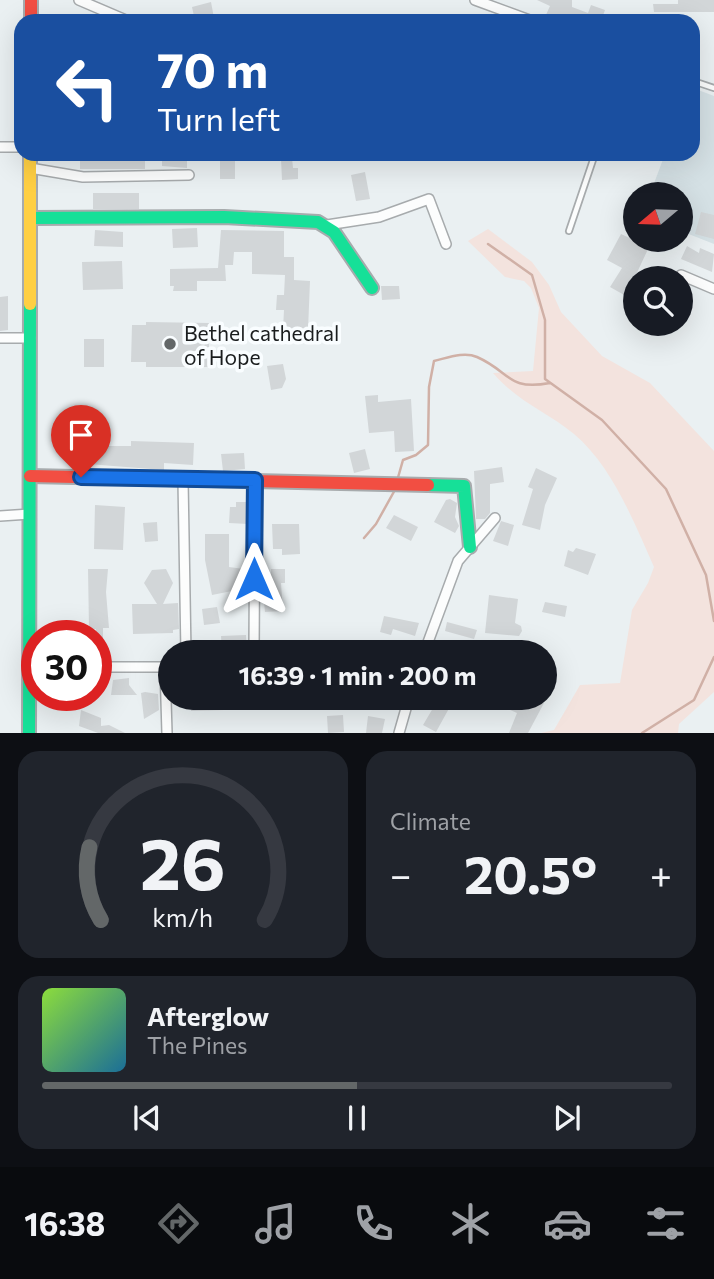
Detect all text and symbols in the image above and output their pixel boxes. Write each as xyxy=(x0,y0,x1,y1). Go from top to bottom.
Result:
text: 70 m xyxy=(157,38,268,98)
icon: left xyxy=(42,42,133,133)
text: Turn left xyxy=(157,98,281,138)
north arrow xyxy=(623,182,693,252)
map controls xyxy=(623,182,693,336)
button: search xyxy=(623,266,693,336)
place label: Bethel cathedral of Hope xyxy=(184,320,339,369)
marker: Bethel cathedral of Hope xyxy=(162,336,178,352)
pin xyxy=(51,405,111,477)
icon: arrive xyxy=(62,416,100,454)
position arrow xyxy=(217,542,291,616)
speed limit sign: 30 xyxy=(21,620,112,711)
text: 16:39 · 1 min · 200 m xyxy=(238,659,477,690)
text: Climate xyxy=(390,807,471,835)
text: 26 xyxy=(140,817,226,906)
text: 20.5° xyxy=(464,841,597,905)
text: − xyxy=(390,850,412,897)
text: + xyxy=(650,850,672,897)
text: km/h xyxy=(153,902,213,932)
text: Afterglow xyxy=(147,1000,269,1031)
text: The Pines xyxy=(147,1031,248,1059)
icon: previous xyxy=(128,1099,166,1137)
icon: pause xyxy=(338,1099,376,1137)
icon: next xyxy=(548,1099,586,1137)
icon: directions xyxy=(154,1199,203,1248)
icon: music xyxy=(251,1199,300,1248)
icon: phone xyxy=(349,1199,398,1248)
icon: climate xyxy=(446,1199,495,1248)
icon: car xyxy=(543,1199,592,1248)
icon: filters xyxy=(641,1199,690,1248)
text: 16:38 xyxy=(24,1203,105,1243)

